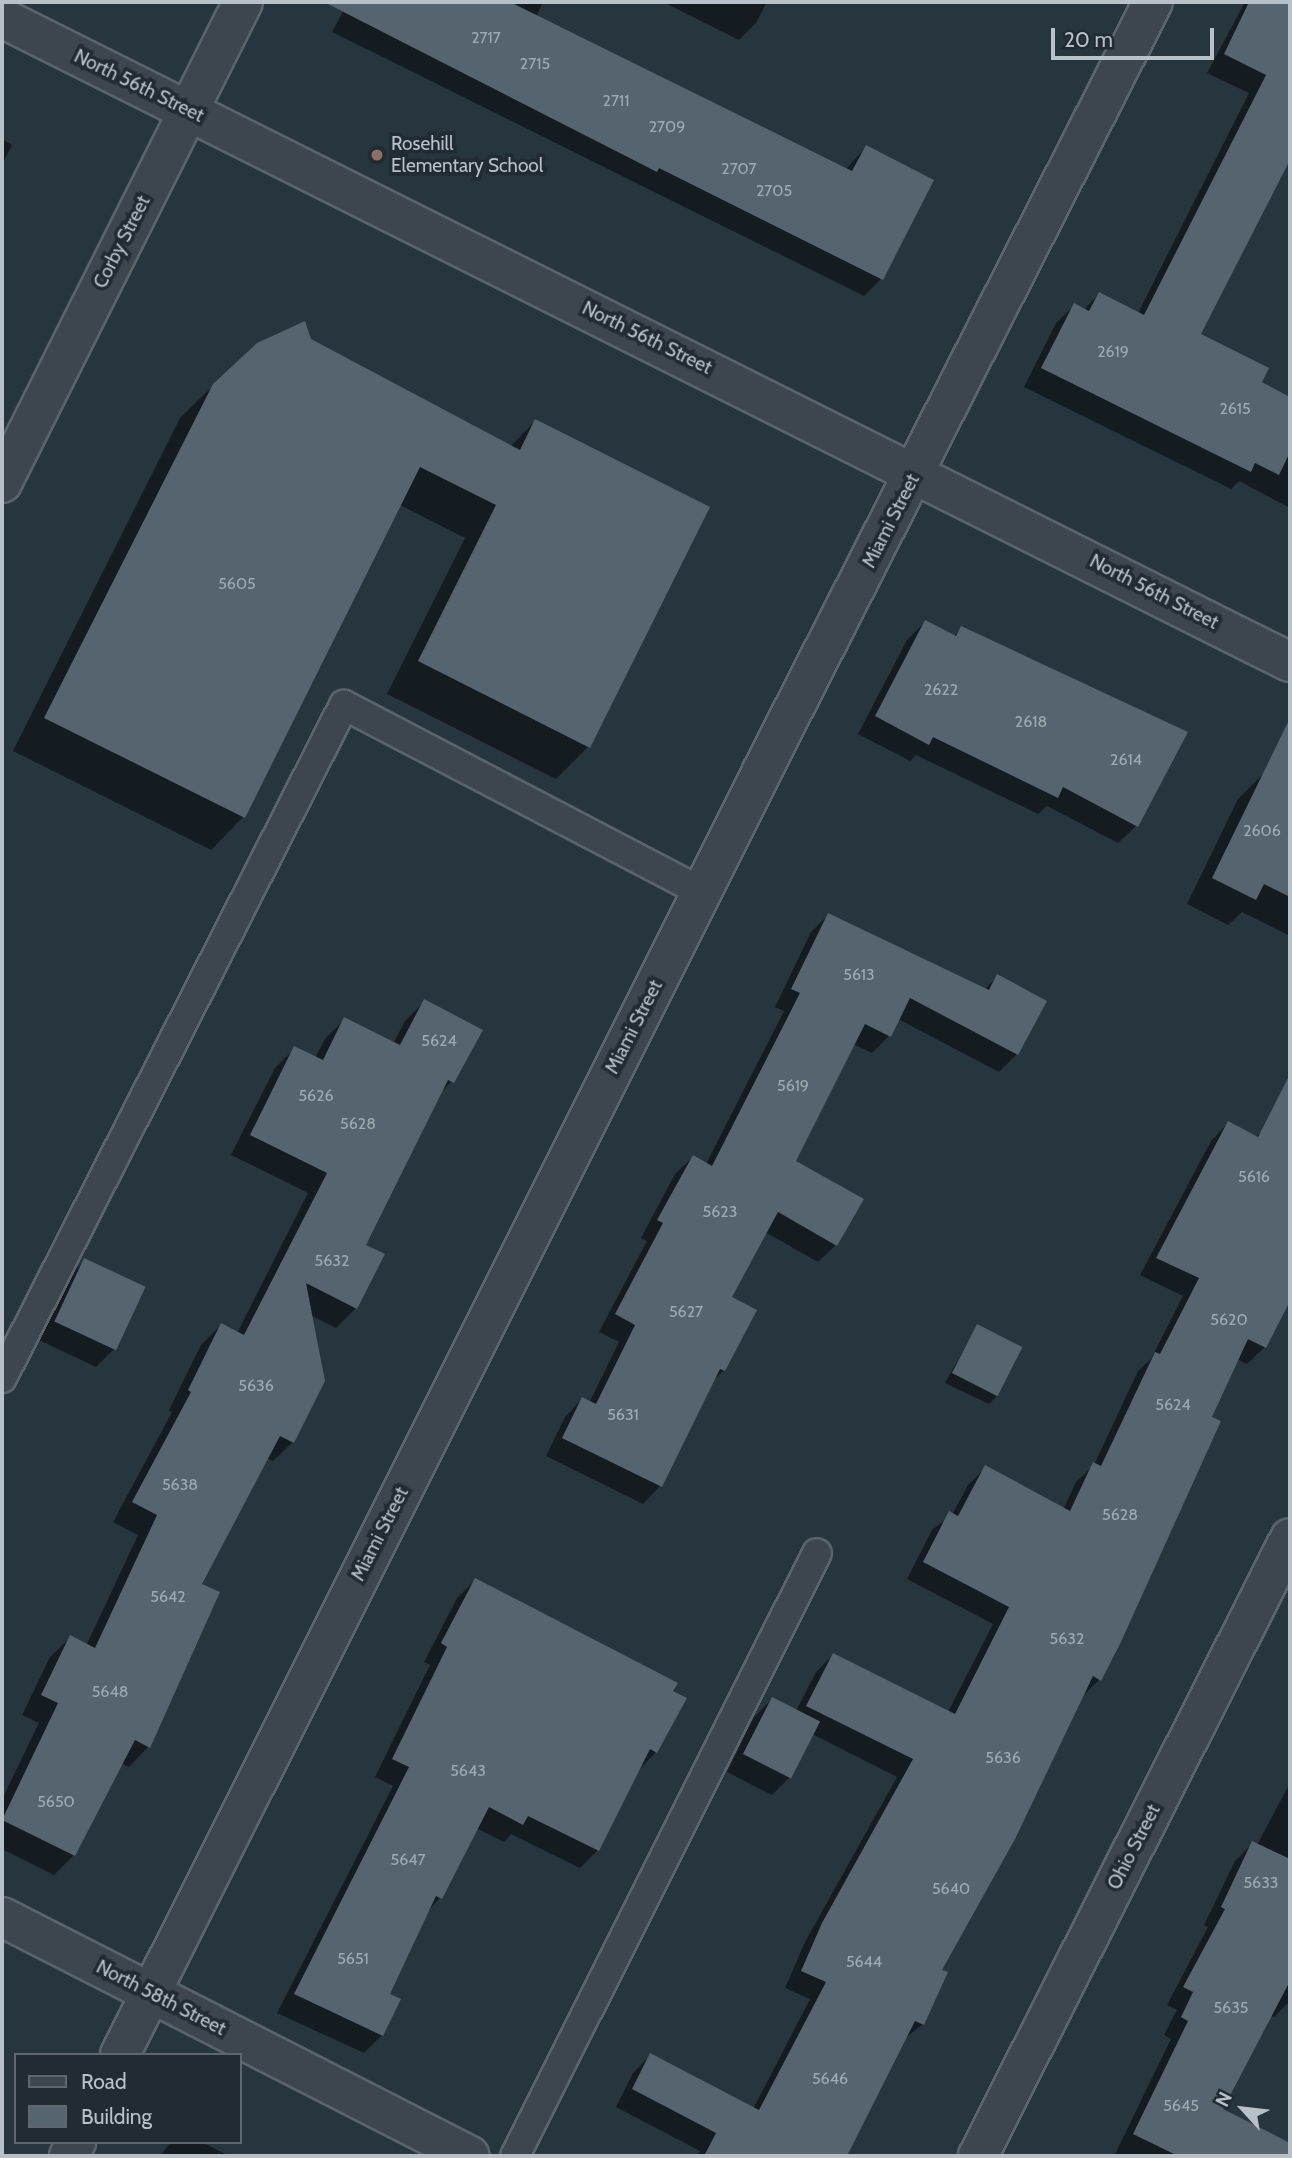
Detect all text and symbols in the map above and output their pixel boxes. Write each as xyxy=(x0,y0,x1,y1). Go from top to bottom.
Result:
scale bar xyxy=(1054,14,1217,58)
text: 20 m xyxy=(1064,27,1113,52)
house number: 2717 xyxy=(471,28,501,48)
street label: North 56th Street xyxy=(70,45,208,127)
house number: 2715 xyxy=(520,54,550,74)
house number: 2711 xyxy=(603,91,629,111)
house number: 2709 xyxy=(649,117,685,137)
place label: Rosehill Elementary School xyxy=(391,133,543,177)
marker: Rosehill Elementary School xyxy=(369,147,385,163)
house number: 2707 xyxy=(721,159,757,179)
house number: 2705 xyxy=(756,181,792,201)
street label: Corby Street xyxy=(89,192,155,292)
street label: North 56th Street xyxy=(578,297,716,379)
house number: 2619 xyxy=(1097,342,1129,362)
house number: 2615 xyxy=(1219,399,1251,419)
street label: Miami Street xyxy=(858,470,924,572)
street label: North 56th Street xyxy=(1086,550,1222,634)
house number: 5605 xyxy=(218,574,256,594)
house number: 2622 xyxy=(924,680,958,700)
house number: 2618 xyxy=(1015,712,1047,732)
house number: 2614 xyxy=(1110,750,1142,770)
house number: 2606 xyxy=(1243,821,1281,841)
house number: 5613 xyxy=(843,965,875,985)
street label: Miami Street xyxy=(601,976,667,1078)
house number: 5624 xyxy=(421,1031,457,1051)
house number: 5619 xyxy=(777,1076,809,1096)
house number: 5626 xyxy=(298,1086,334,1106)
house number: 5628 xyxy=(340,1114,376,1134)
house number: 5616 xyxy=(1238,1167,1270,1187)
house number: 5623 xyxy=(703,1202,737,1222)
house number: 5632 xyxy=(315,1251,349,1271)
house number: 5627 xyxy=(669,1302,703,1322)
house number: 5620 xyxy=(1210,1310,1248,1330)
house number: 5636 xyxy=(238,1376,274,1396)
house number: 5624 xyxy=(1155,1395,1191,1415)
house number: 5631 xyxy=(607,1405,639,1425)
house number: 5638 xyxy=(162,1475,198,1495)
street label: Miami Street xyxy=(347,1483,413,1585)
house number: 5628 xyxy=(1102,1505,1138,1525)
house number: 5642 xyxy=(150,1587,186,1607)
house number: 5632 xyxy=(1050,1629,1084,1649)
house number: 5648 xyxy=(92,1682,128,1702)
house number: 5636 xyxy=(985,1748,1021,1768)
house number: 5643 xyxy=(450,1761,486,1781)
house number: 5650 xyxy=(37,1792,75,1812)
street label: Ohio Street xyxy=(1103,1801,1165,1893)
house number: 5647 xyxy=(390,1850,426,1870)
house number: 5633 xyxy=(1243,1873,1279,1893)
house number: 5640 xyxy=(932,1879,970,1899)
house number: 5651 xyxy=(337,1949,369,1969)
house number: 5644 xyxy=(846,1952,882,1972)
street label: North 58th Street xyxy=(93,1956,229,2040)
house number: 5635 xyxy=(1213,1998,1249,2018)
legend xyxy=(14,2053,242,2144)
text: Road xyxy=(81,2069,127,2094)
house number: 5646 xyxy=(812,2069,848,2089)
north arrow xyxy=(1208,2074,1278,2144)
text: N xyxy=(1211,2088,1237,2110)
house number: 5645 xyxy=(1163,2096,1199,2116)
text: Building xyxy=(81,2104,152,2129)

